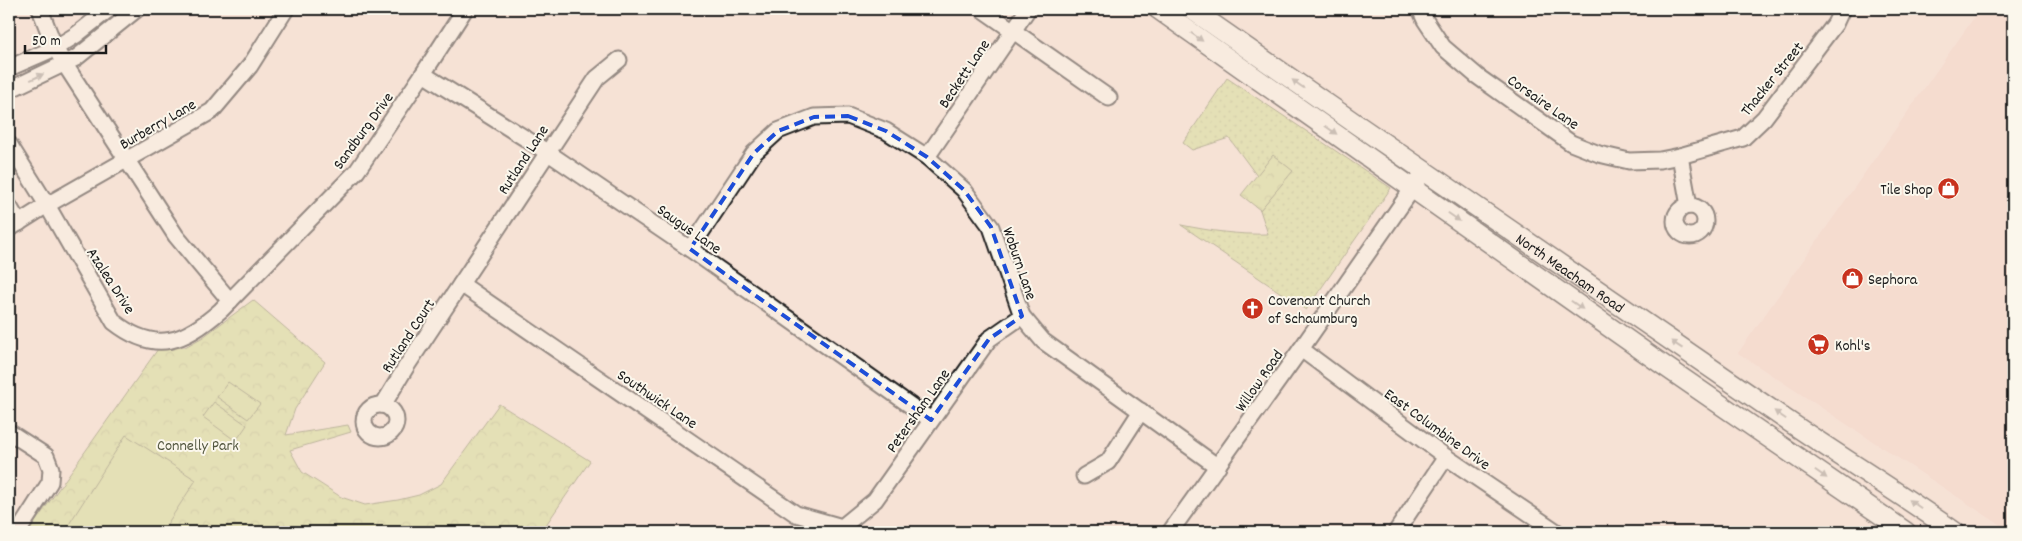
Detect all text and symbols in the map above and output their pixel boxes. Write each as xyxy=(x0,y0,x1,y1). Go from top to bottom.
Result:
scale bar xyxy=(25,22,106,54)
text: 50 m xyxy=(32,31,61,53)
one-way arrow xyxy=(1191,32,1204,42)
street label: Beckett Lane xyxy=(934,35,997,113)
street label: Thacker Street xyxy=(1736,37,1810,122)
street label: Corsaire Lane xyxy=(1502,70,1583,136)
one-way arrow xyxy=(29,72,44,81)
one-way arrow xyxy=(1291,79,1305,89)
street label: Sandburg Drive xyxy=(328,88,400,175)
street label: Burberry Lane xyxy=(116,94,201,156)
street label: Rutland Lane xyxy=(493,121,555,200)
one-way arrow xyxy=(1324,125,1337,135)
shop icon: Tile Shop xyxy=(1937,176,1961,200)
place label: Tile Shop xyxy=(1880,179,1933,202)
street label: Saugus Lane xyxy=(652,199,726,261)
one-way arrow xyxy=(1447,212,1461,222)
street label: Woburn Lane xyxy=(995,224,1042,303)
street label: North Meacham Road xyxy=(1510,229,1628,320)
street label: Azalea Drive xyxy=(80,244,140,319)
shop icon: Sephora xyxy=(1840,266,1864,290)
place label: Sephora xyxy=(1868,269,1918,292)
place label: Covenant Church of Schaumburg xyxy=(1268,290,1370,331)
street label: Rutland Court xyxy=(377,295,442,378)
church icon: Covenant Church of Schaumburg xyxy=(1240,296,1264,320)
one-way arrow xyxy=(1570,300,1584,310)
supermarket icon: Kohl's xyxy=(1807,332,1831,356)
place label: Kohl's xyxy=(1835,335,1871,358)
one-way arrow xyxy=(1671,340,1684,350)
street label: Willow Road xyxy=(1230,346,1290,417)
street label: Southwick Lane xyxy=(612,365,701,436)
street label: Petersham Lane xyxy=(882,365,957,458)
street label: East Columbine Drive xyxy=(1379,384,1494,477)
one-way arrow xyxy=(1773,410,1786,420)
park label: Connelly Park xyxy=(157,435,239,458)
one-way arrow xyxy=(1815,469,1828,479)
one-way arrow xyxy=(1909,499,1922,509)

